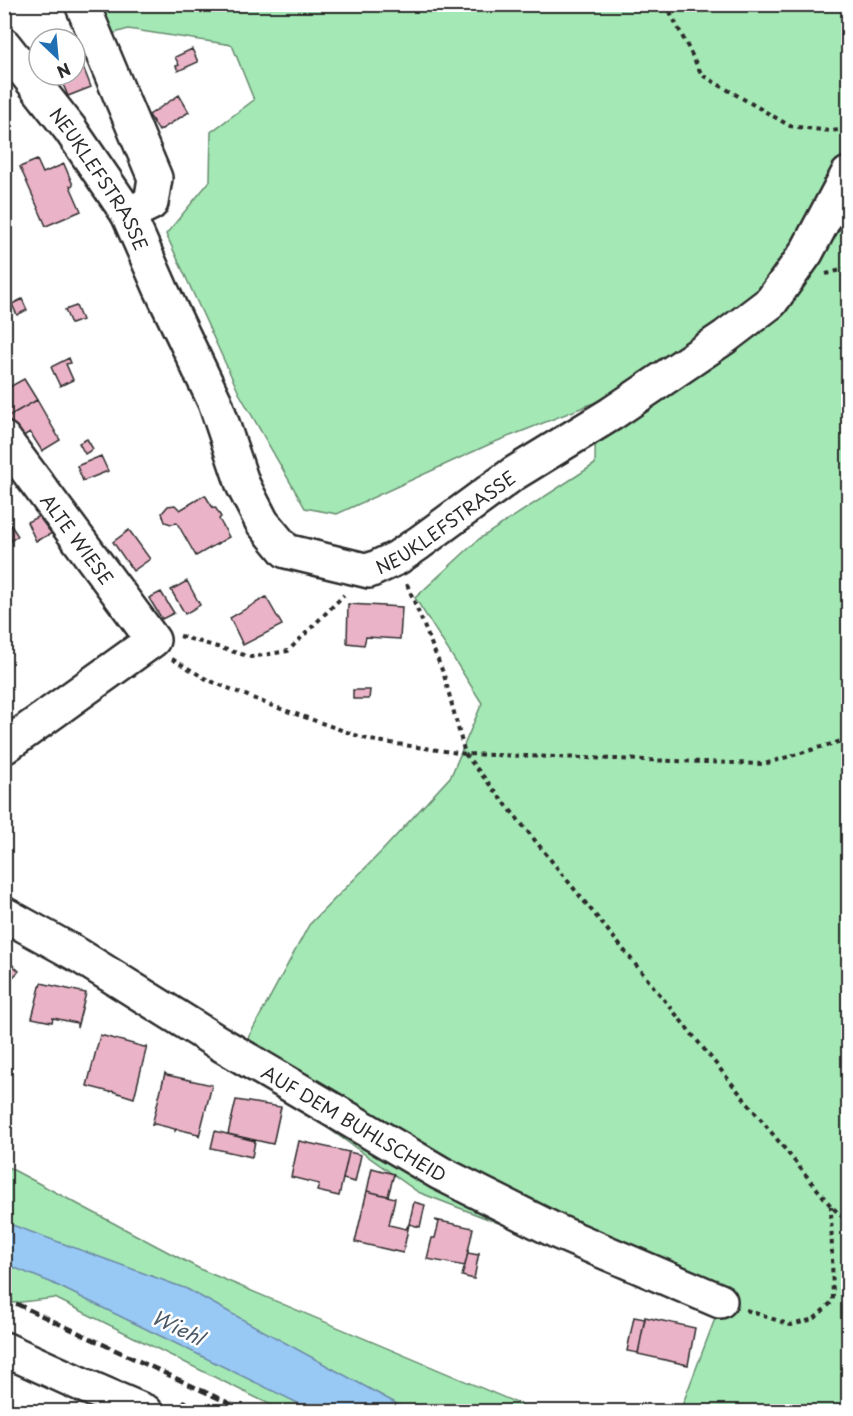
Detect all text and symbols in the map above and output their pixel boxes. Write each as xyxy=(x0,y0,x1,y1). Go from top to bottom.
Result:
north arrow xyxy=(27,27,87,87)
text: N xyxy=(53,58,75,85)
street label: NEUKLEFSTRASSE xyxy=(44,101,156,254)
street label: NEUKLEFSTRASSE xyxy=(371,463,521,580)
street label: ALTE WIESE xyxy=(35,487,121,590)
street label: AUF DEM BUHLSCHEID xyxy=(257,1058,452,1188)
water label: Wiehl xyxy=(147,1302,212,1354)

